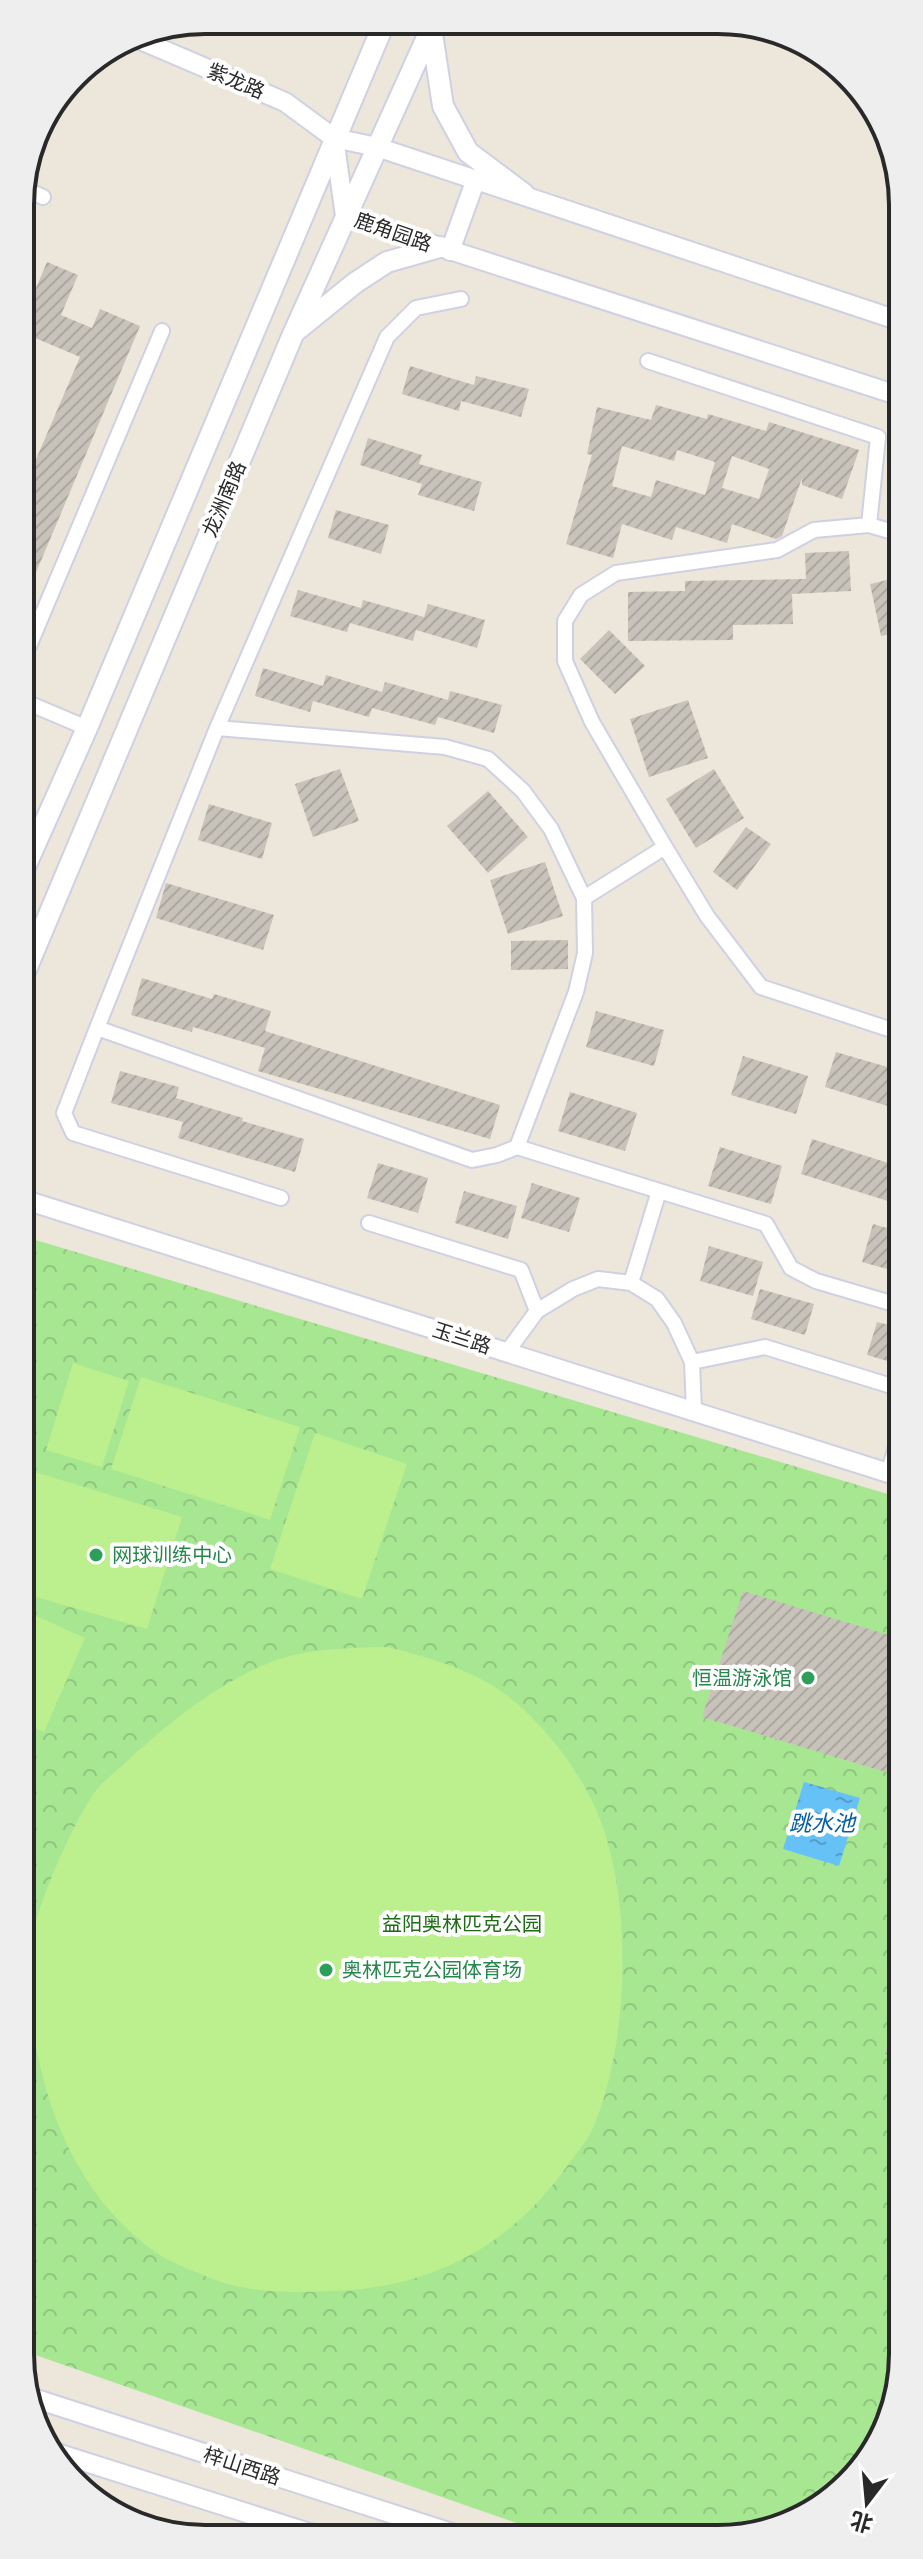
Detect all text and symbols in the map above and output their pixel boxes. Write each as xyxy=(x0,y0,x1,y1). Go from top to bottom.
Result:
street label: 紫龙路 xyxy=(204,58,268,104)
street label: 鹿角园路 xyxy=(351,208,435,256)
street label: 龙洲南路 xyxy=(197,457,251,541)
street label: 玉兰路 xyxy=(430,1317,494,1359)
place label: 网球训练中心 xyxy=(112,1543,232,1567)
marker: 网球训练中心 xyxy=(87,1546,105,1564)
place label: 恒温游泳馆 xyxy=(692,1666,792,1690)
marker: 恒温游泳馆 xyxy=(799,1669,817,1687)
water label: 跳水池 xyxy=(789,1810,857,1836)
park label: 益阳奥林匹克公园 xyxy=(382,1912,542,1936)
place label: 奥林匹克公园体育场 xyxy=(342,1958,522,1982)
marker: 奥林匹克公园体育场 xyxy=(317,1961,335,1979)
street label: 梓山西路 xyxy=(200,2442,284,2490)
north arrow xyxy=(827,2463,907,2543)
text: 北 xyxy=(847,2507,876,2538)

